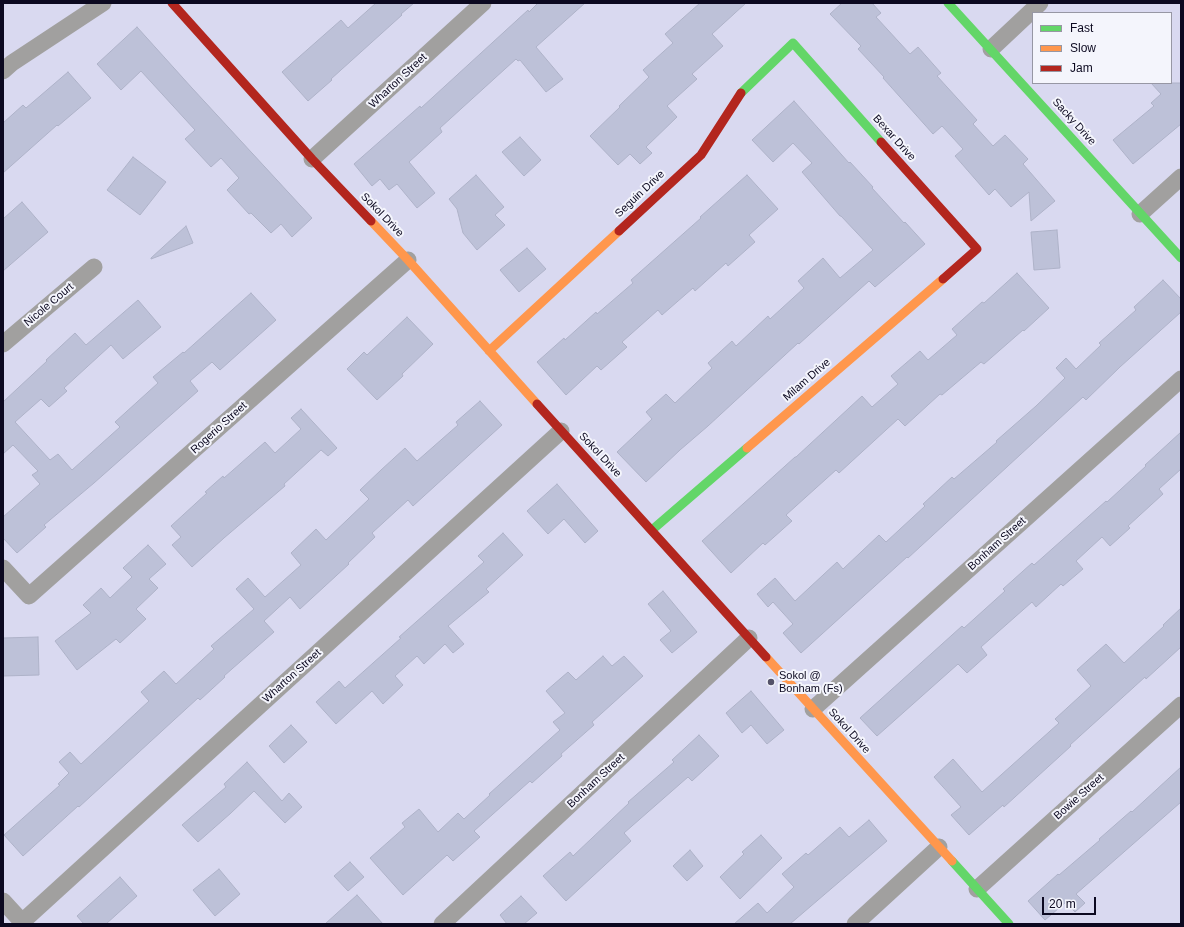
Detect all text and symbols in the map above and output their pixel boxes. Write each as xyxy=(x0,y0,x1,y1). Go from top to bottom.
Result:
legend xyxy=(1032,12,1172,84)
text: Fast xyxy=(1070,21,1093,35)
text: Slow xyxy=(1070,41,1096,55)
street label: Wharton Street xyxy=(366,51,430,111)
text: Jam xyxy=(1070,61,1093,75)
street label: Sacky Drive xyxy=(1049,96,1099,148)
street label: Bexar Drive xyxy=(870,112,918,164)
street label: Seguin Drive xyxy=(612,168,668,220)
street label: Sokol Drive xyxy=(358,190,406,240)
street label: Nicole Court xyxy=(22,280,76,330)
street label: Milam Drive xyxy=(781,356,833,404)
street label: Rogerio Street xyxy=(188,399,250,457)
street label: Sokol Drive xyxy=(576,430,624,480)
street label: Bonham Street xyxy=(965,515,1029,573)
street label: Wharton Street xyxy=(260,646,324,706)
place label: Sokol @ Bonham (Fs) xyxy=(779,669,843,695)
marker: Sokol @ Bonham (Fs) xyxy=(766,677,776,687)
street label: Sokol Drive xyxy=(825,706,873,756)
street label: Bonham Street xyxy=(565,751,627,811)
street label: Bowie Street xyxy=(1051,771,1107,823)
scale bar xyxy=(1044,889,1098,915)
text: 20 m xyxy=(1049,897,1076,911)

